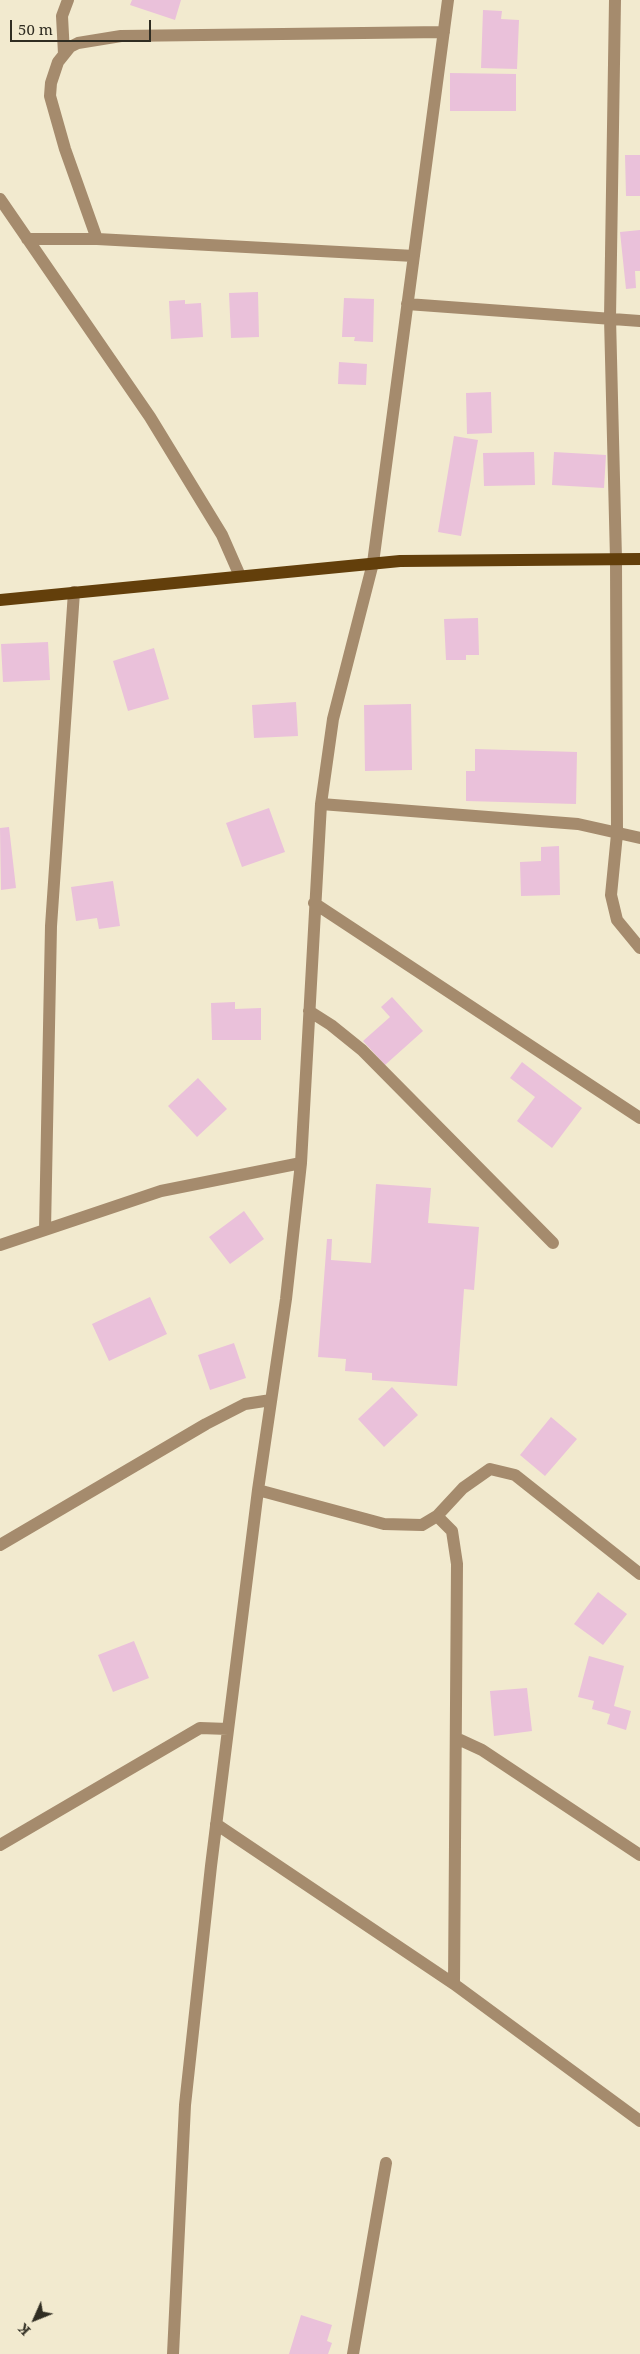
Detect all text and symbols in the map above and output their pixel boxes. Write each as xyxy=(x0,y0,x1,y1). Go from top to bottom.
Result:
scale bar xyxy=(12,10,154,42)
text: 50 m xyxy=(18,19,53,39)
north arrow xyxy=(10,2294,60,2344)
text: K xyxy=(13,2319,34,2340)

